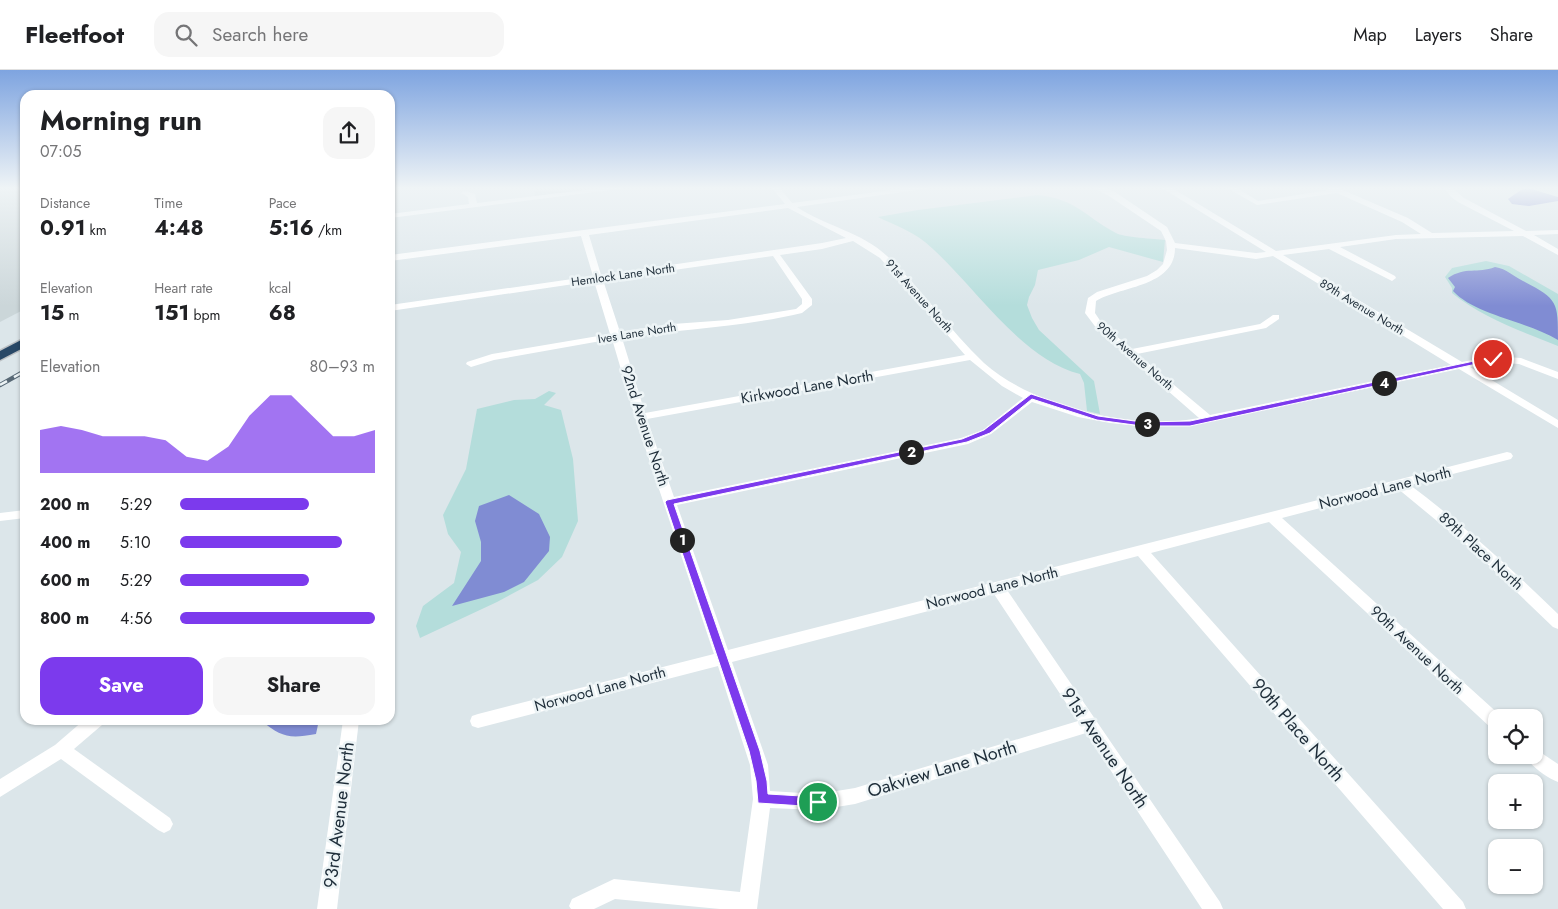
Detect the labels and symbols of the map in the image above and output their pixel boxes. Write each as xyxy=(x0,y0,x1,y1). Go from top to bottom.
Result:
street label: 91st Avenue North xyxy=(881,255,957,337)
street label: Hemlock Lane North xyxy=(570,259,676,291)
street label: 89th Avenue North xyxy=(1316,274,1408,340)
street label: 90th Avenue North xyxy=(1092,317,1178,395)
street label: Ives Lane North xyxy=(597,318,677,348)
pin xyxy=(1472,338,1514,380)
street label: 92nd Avenue North xyxy=(615,363,675,489)
street label: Kirkwood Lane North xyxy=(739,365,875,409)
pin: 4 xyxy=(1372,370,1396,396)
pin: 3 xyxy=(1134,412,1160,436)
pin: 2 xyxy=(898,440,924,464)
street label: Norwood Lane North xyxy=(1317,461,1453,515)
street label: 89th Place North xyxy=(1434,507,1528,595)
pin: 1 xyxy=(670,528,694,552)
street label: Norwood Lane North xyxy=(924,561,1060,615)
street label: 90th Avenue North xyxy=(1365,601,1469,699)
street label: Norwood Lane North xyxy=(532,661,668,717)
street label: 90th Place North xyxy=(1246,672,1350,788)
street label: 91st Avenue North xyxy=(1055,682,1155,814)
street label: Oakview Lane North xyxy=(864,734,1020,804)
street label: 93rd Avenue North xyxy=(317,740,361,890)
pin xyxy=(797,781,839,823)

